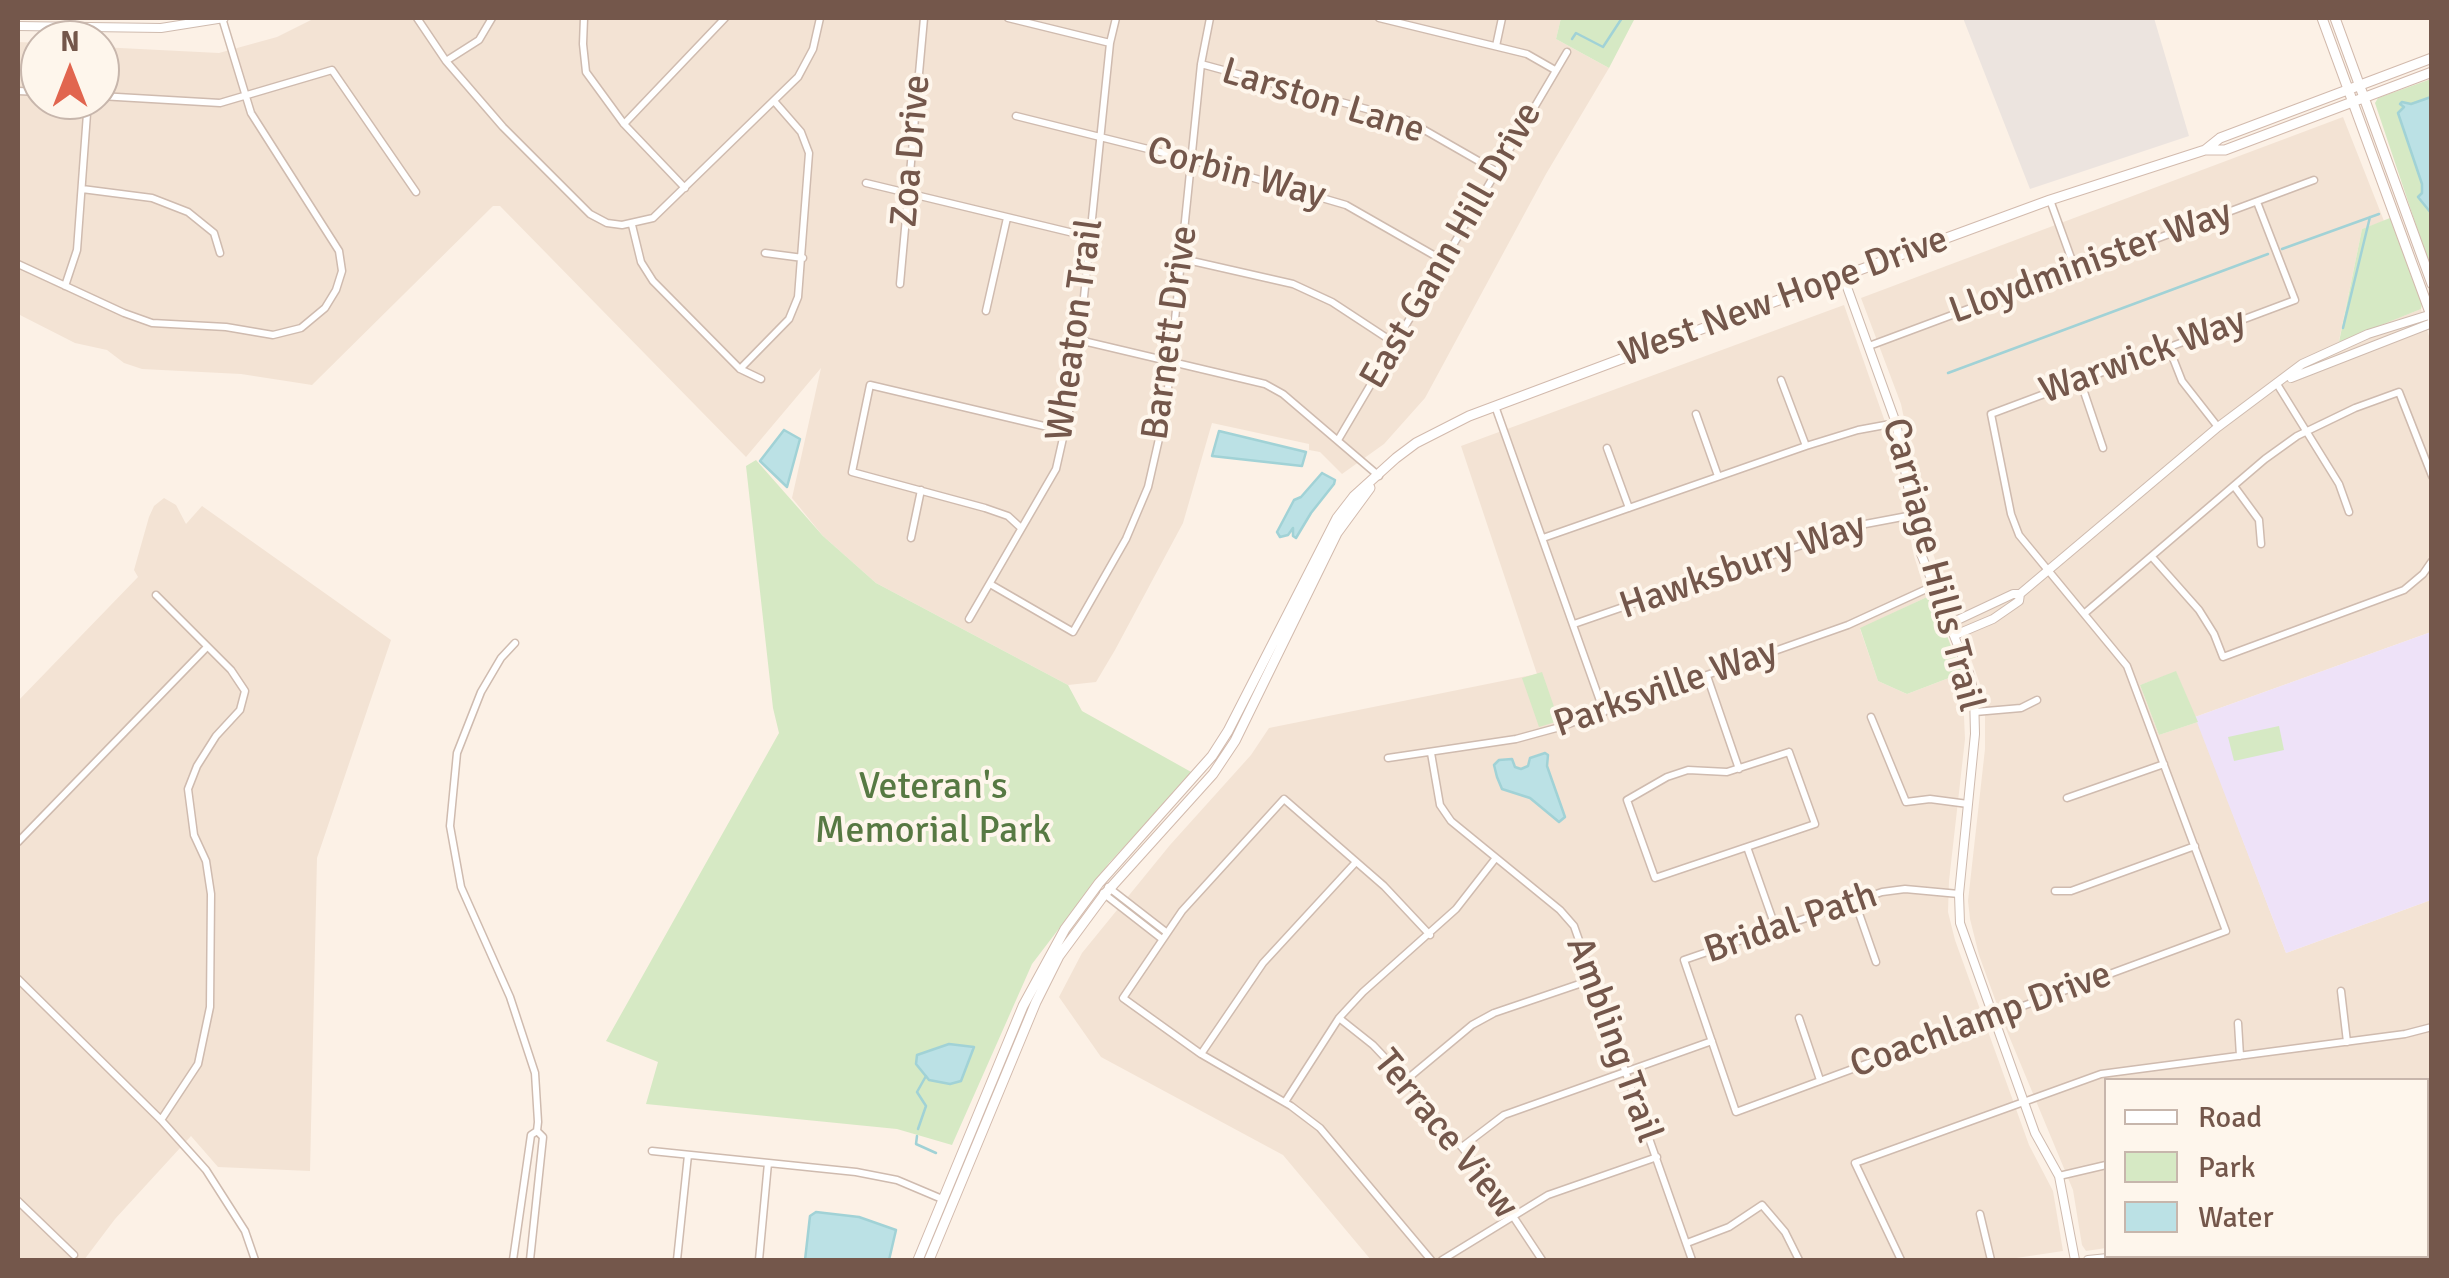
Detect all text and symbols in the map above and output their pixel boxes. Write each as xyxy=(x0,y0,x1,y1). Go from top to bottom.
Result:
north arrow xyxy=(20,20,120,120)
text: N xyxy=(60,25,80,59)
street label: Larston Lane xyxy=(1216,50,1430,154)
street label: Zoa Drive xyxy=(883,73,941,229)
street label: East Gann Hill Drive xyxy=(1351,95,1553,397)
street label: Corbin Way xyxy=(1142,128,1330,220)
street label: Lloydminister Way xyxy=(1944,191,2238,335)
street label: Wheaton Trail xyxy=(1038,216,1114,444)
street label: West New Hope Drive xyxy=(1614,217,1954,379)
street label: Barnett Drive xyxy=(1133,223,1209,443)
street label: Warwick Way xyxy=(2034,299,2252,415)
street label: Carriage Hills Trail xyxy=(1871,413,1993,717)
street label: Hawksbury Way xyxy=(1614,504,1872,630)
street label: Parksville Way xyxy=(1548,629,1784,749)
park label: Veteran's Memorial Park xyxy=(815,765,1051,854)
street label: Bridal Path xyxy=(1699,873,1883,975)
street label: Ambling Trail xyxy=(1555,931,1671,1149)
street label: Coachlamp Drive xyxy=(1844,953,2118,1089)
street label: Terrace View xyxy=(1363,1041,1527,1229)
legend xyxy=(2104,1078,2429,1258)
text: Road xyxy=(2198,1099,2262,1136)
text: Park xyxy=(2198,1149,2256,1186)
text: Water xyxy=(2198,1199,2274,1236)

